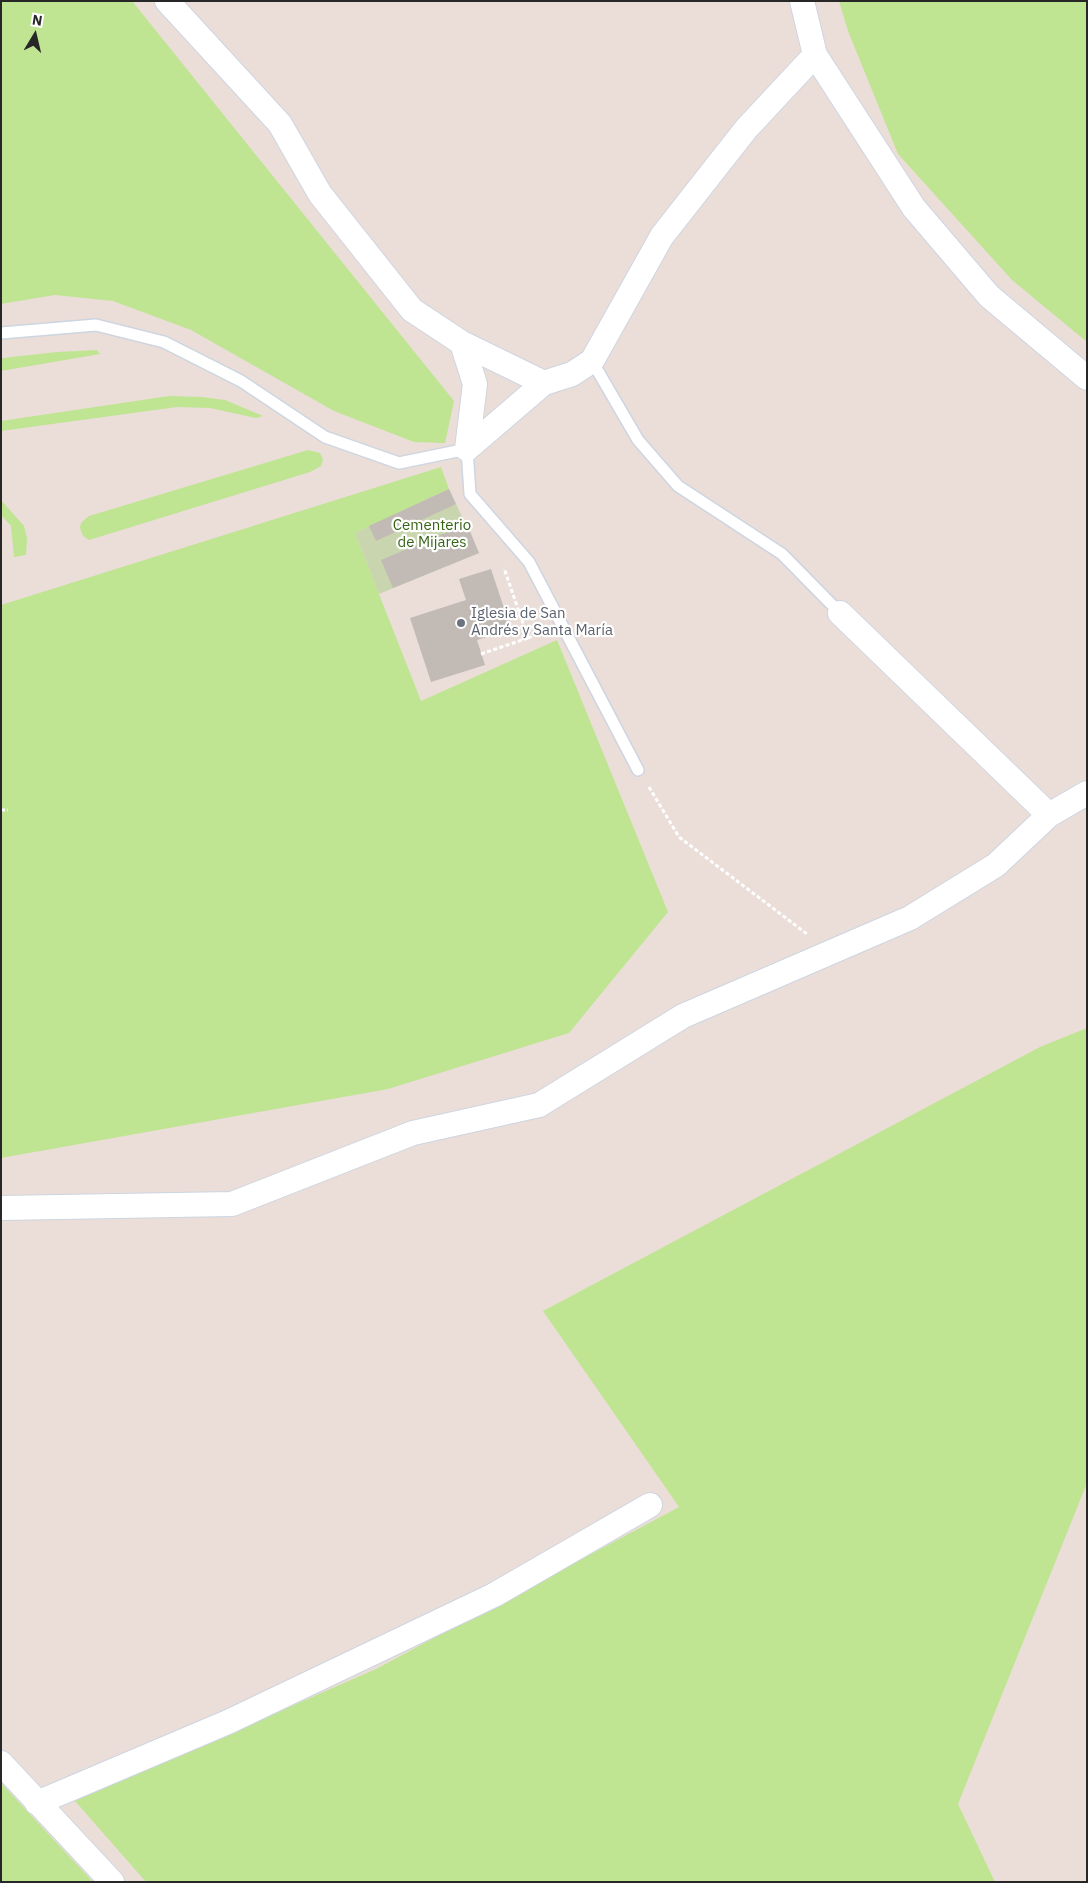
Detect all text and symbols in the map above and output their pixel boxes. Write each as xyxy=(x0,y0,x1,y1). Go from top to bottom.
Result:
north arrow xyxy=(10,10,60,60)
text: N xyxy=(31,11,44,30)
park label: Cementerio de Mijares xyxy=(393,517,471,552)
place label: Iglesia de San Andrés y Santa María xyxy=(471,605,613,640)
marker: Iglesia de San Andrés y Santa María xyxy=(455,617,467,629)

